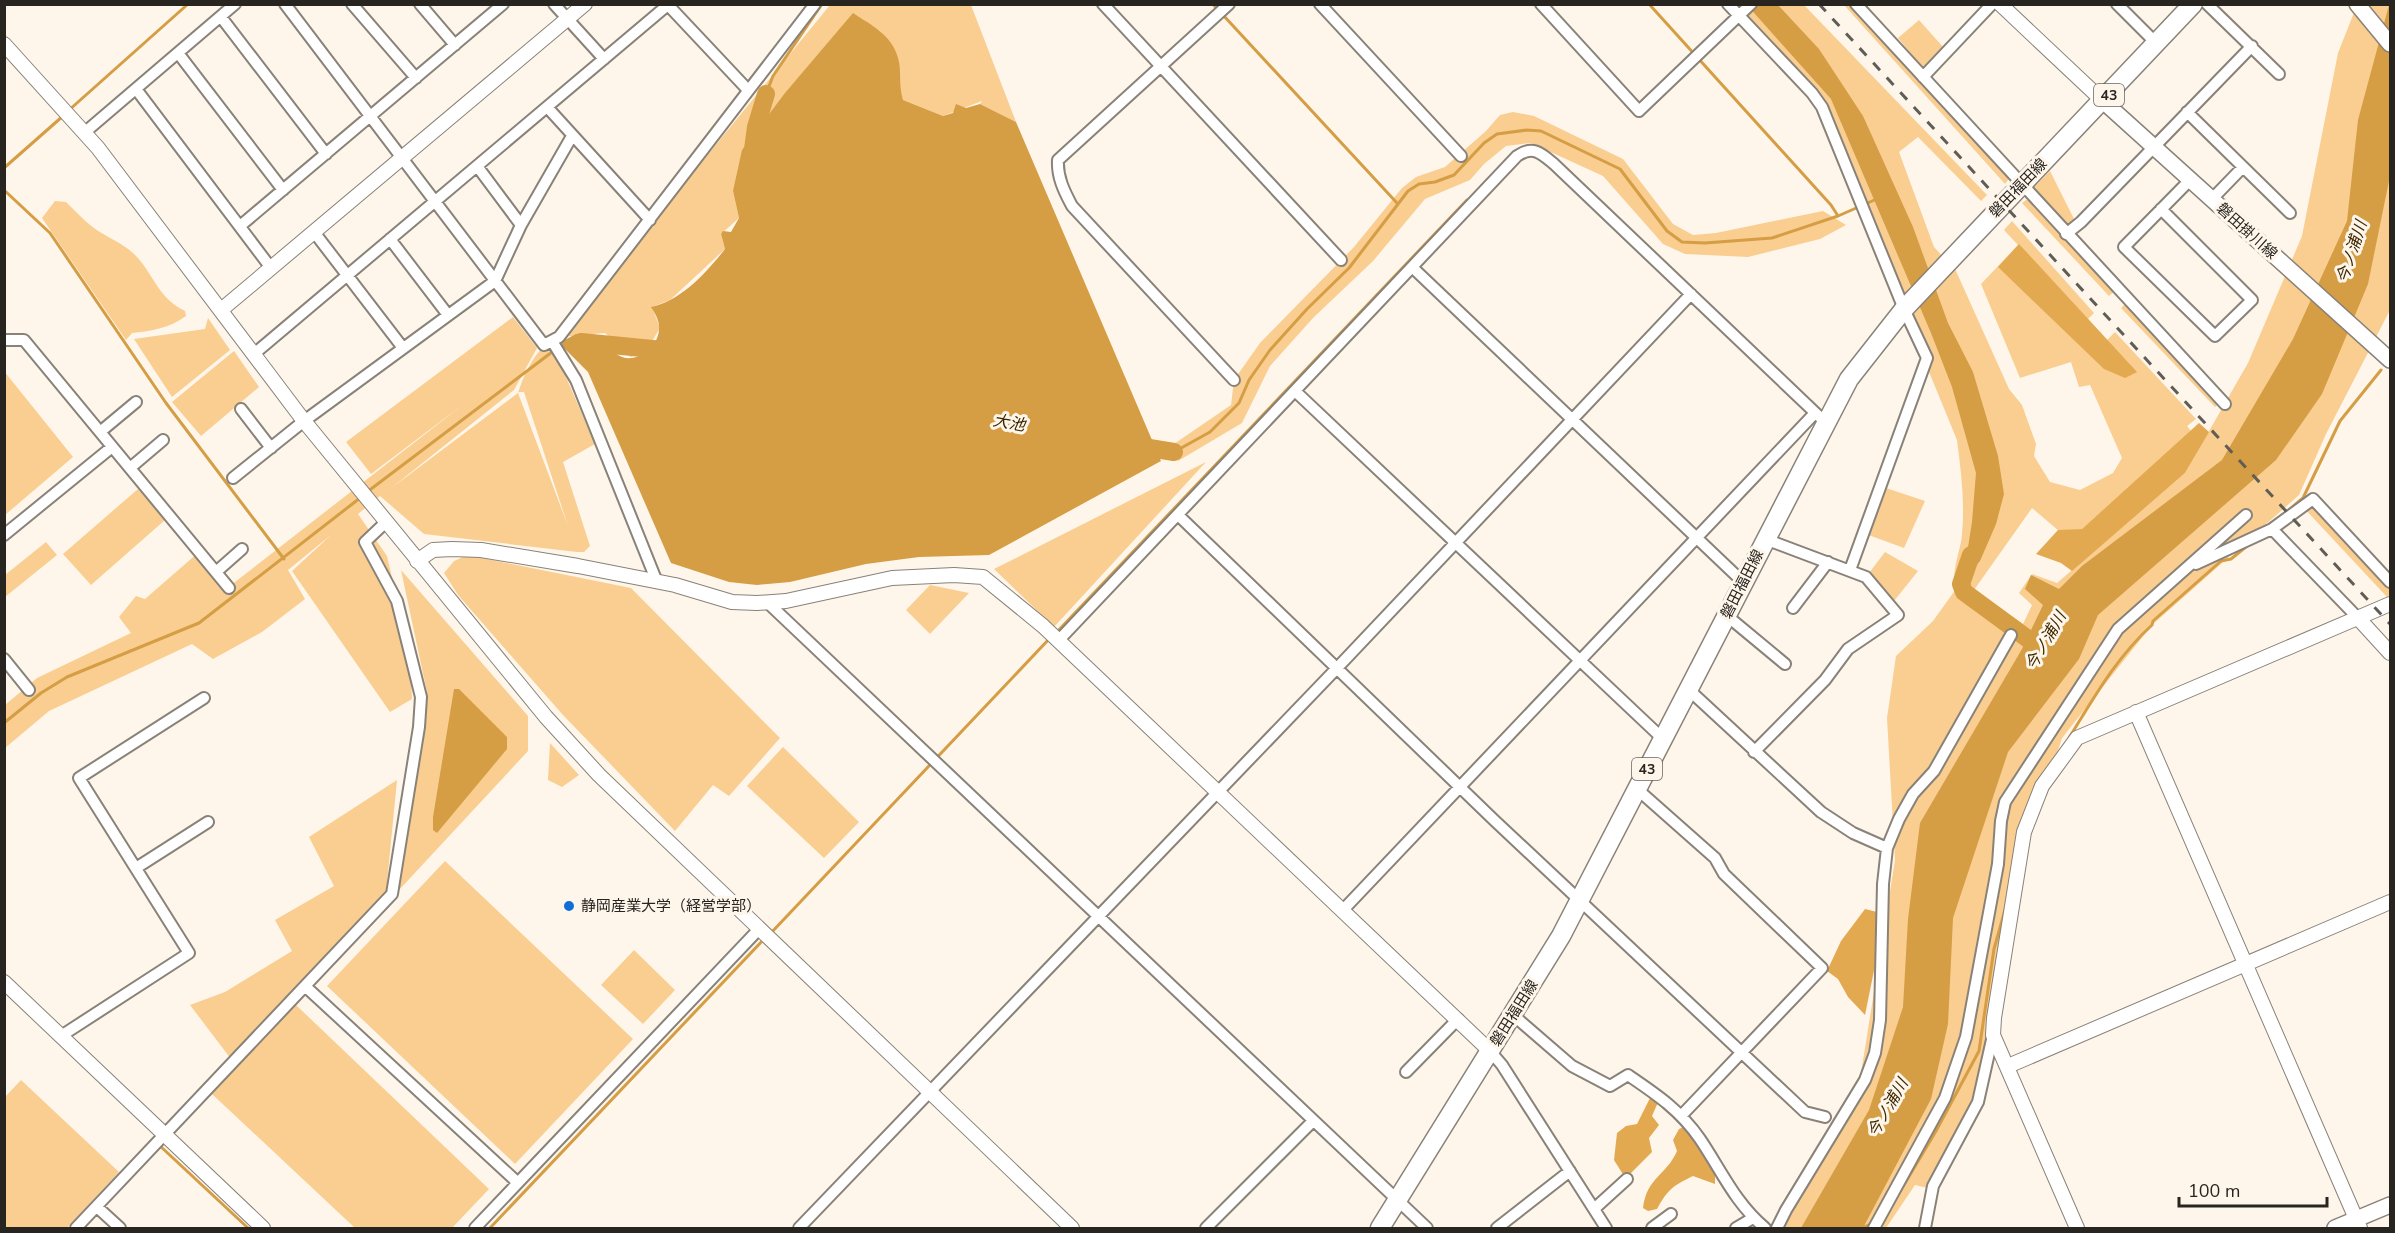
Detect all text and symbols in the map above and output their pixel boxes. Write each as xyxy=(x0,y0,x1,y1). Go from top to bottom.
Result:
road number: 43 xyxy=(2094,84,2124,106)
street label: 磐田福田線 xyxy=(1985,154,2051,222)
street label: 磐田掛川線 xyxy=(2212,198,2282,264)
water label: 今ノ浦川 xyxy=(2332,216,2373,286)
water label: 大池 xyxy=(991,409,1029,437)
street label: 磐田福田線 xyxy=(1716,546,1768,622)
water label: 今ノ浦川 xyxy=(2020,606,2073,674)
road number: 43 xyxy=(1632,758,1662,780)
place label: 静岡産業大学（経営学部） xyxy=(581,896,761,916)
marker: 静岡産業大学（経営学部） xyxy=(562,899,576,913)
street label: 磐田福田線 xyxy=(1486,976,1542,1050)
water label: 今ノ浦川 xyxy=(1862,1073,1915,1141)
scale bar xyxy=(2179,1170,2328,1208)
text: 100 m xyxy=(2188,1179,2240,1203)

